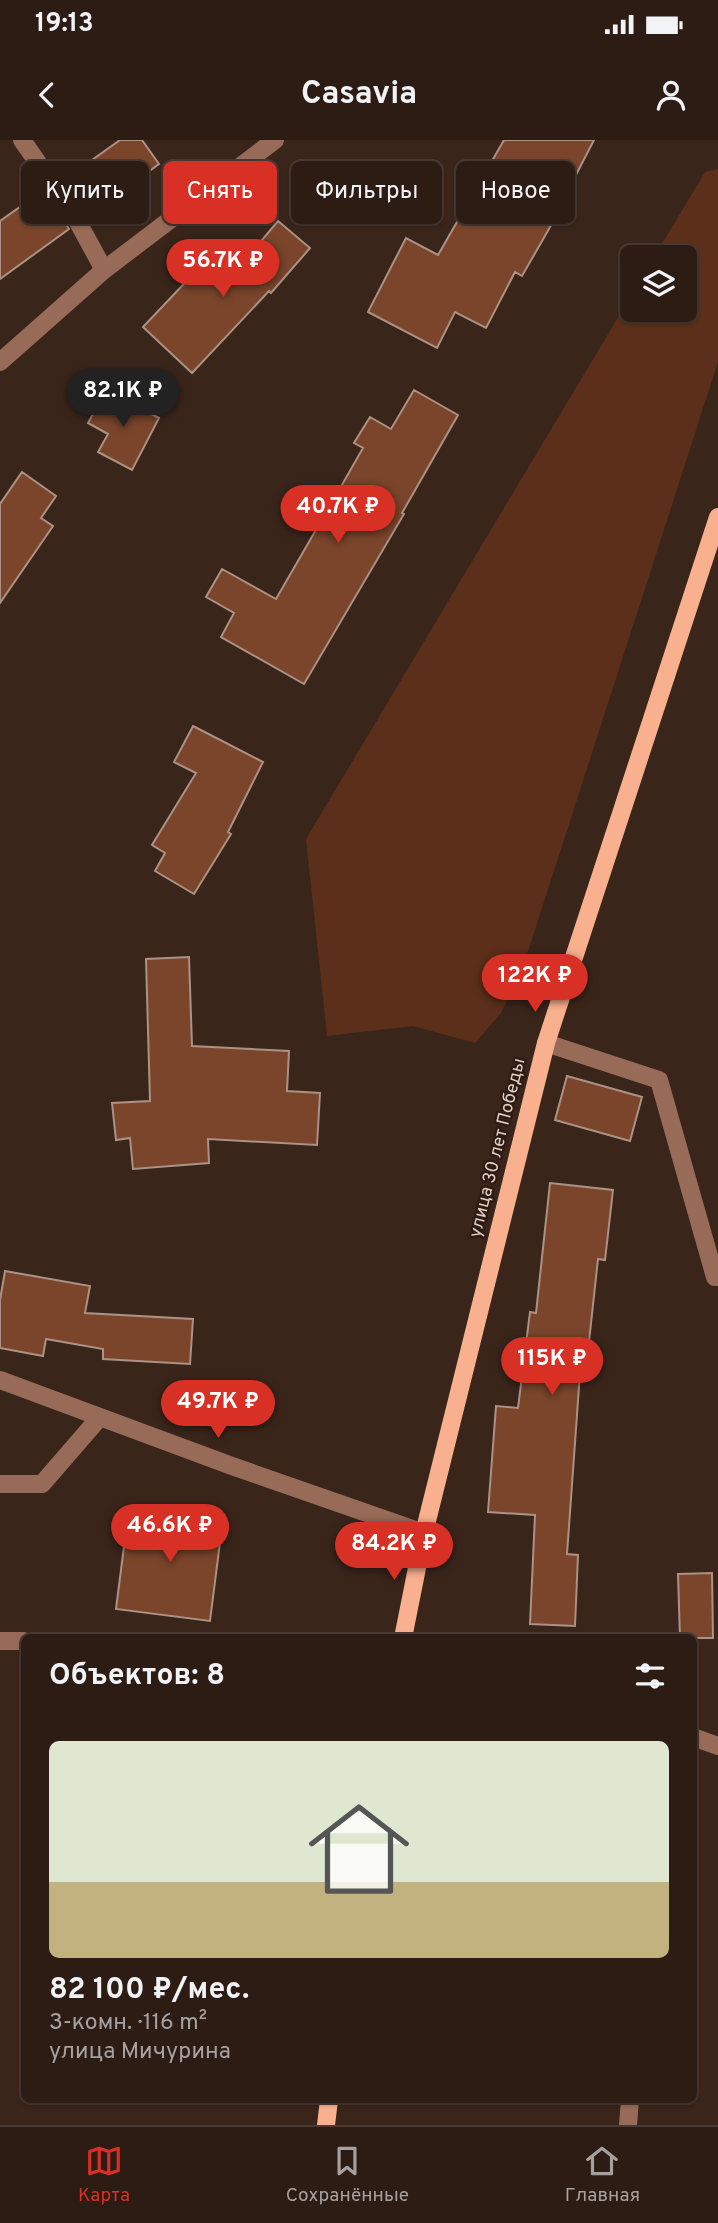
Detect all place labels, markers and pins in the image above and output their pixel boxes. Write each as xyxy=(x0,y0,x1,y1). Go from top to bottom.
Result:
pin: 56.7K ₽ xyxy=(158,240,288,299)
pin: 82.1K ₽ xyxy=(58,370,188,429)
pin: 40.7K ₽ xyxy=(273,486,403,545)
pin: 122K ₽ xyxy=(478,954,592,1014)
pin: 115K ₽ xyxy=(495,1338,609,1397)
pin: 49.7K ₽ xyxy=(153,1380,283,1440)
pin: 46.6K ₽ xyxy=(105,1504,235,1564)
pin: 84.2K ₽ xyxy=(329,1522,459,1582)

